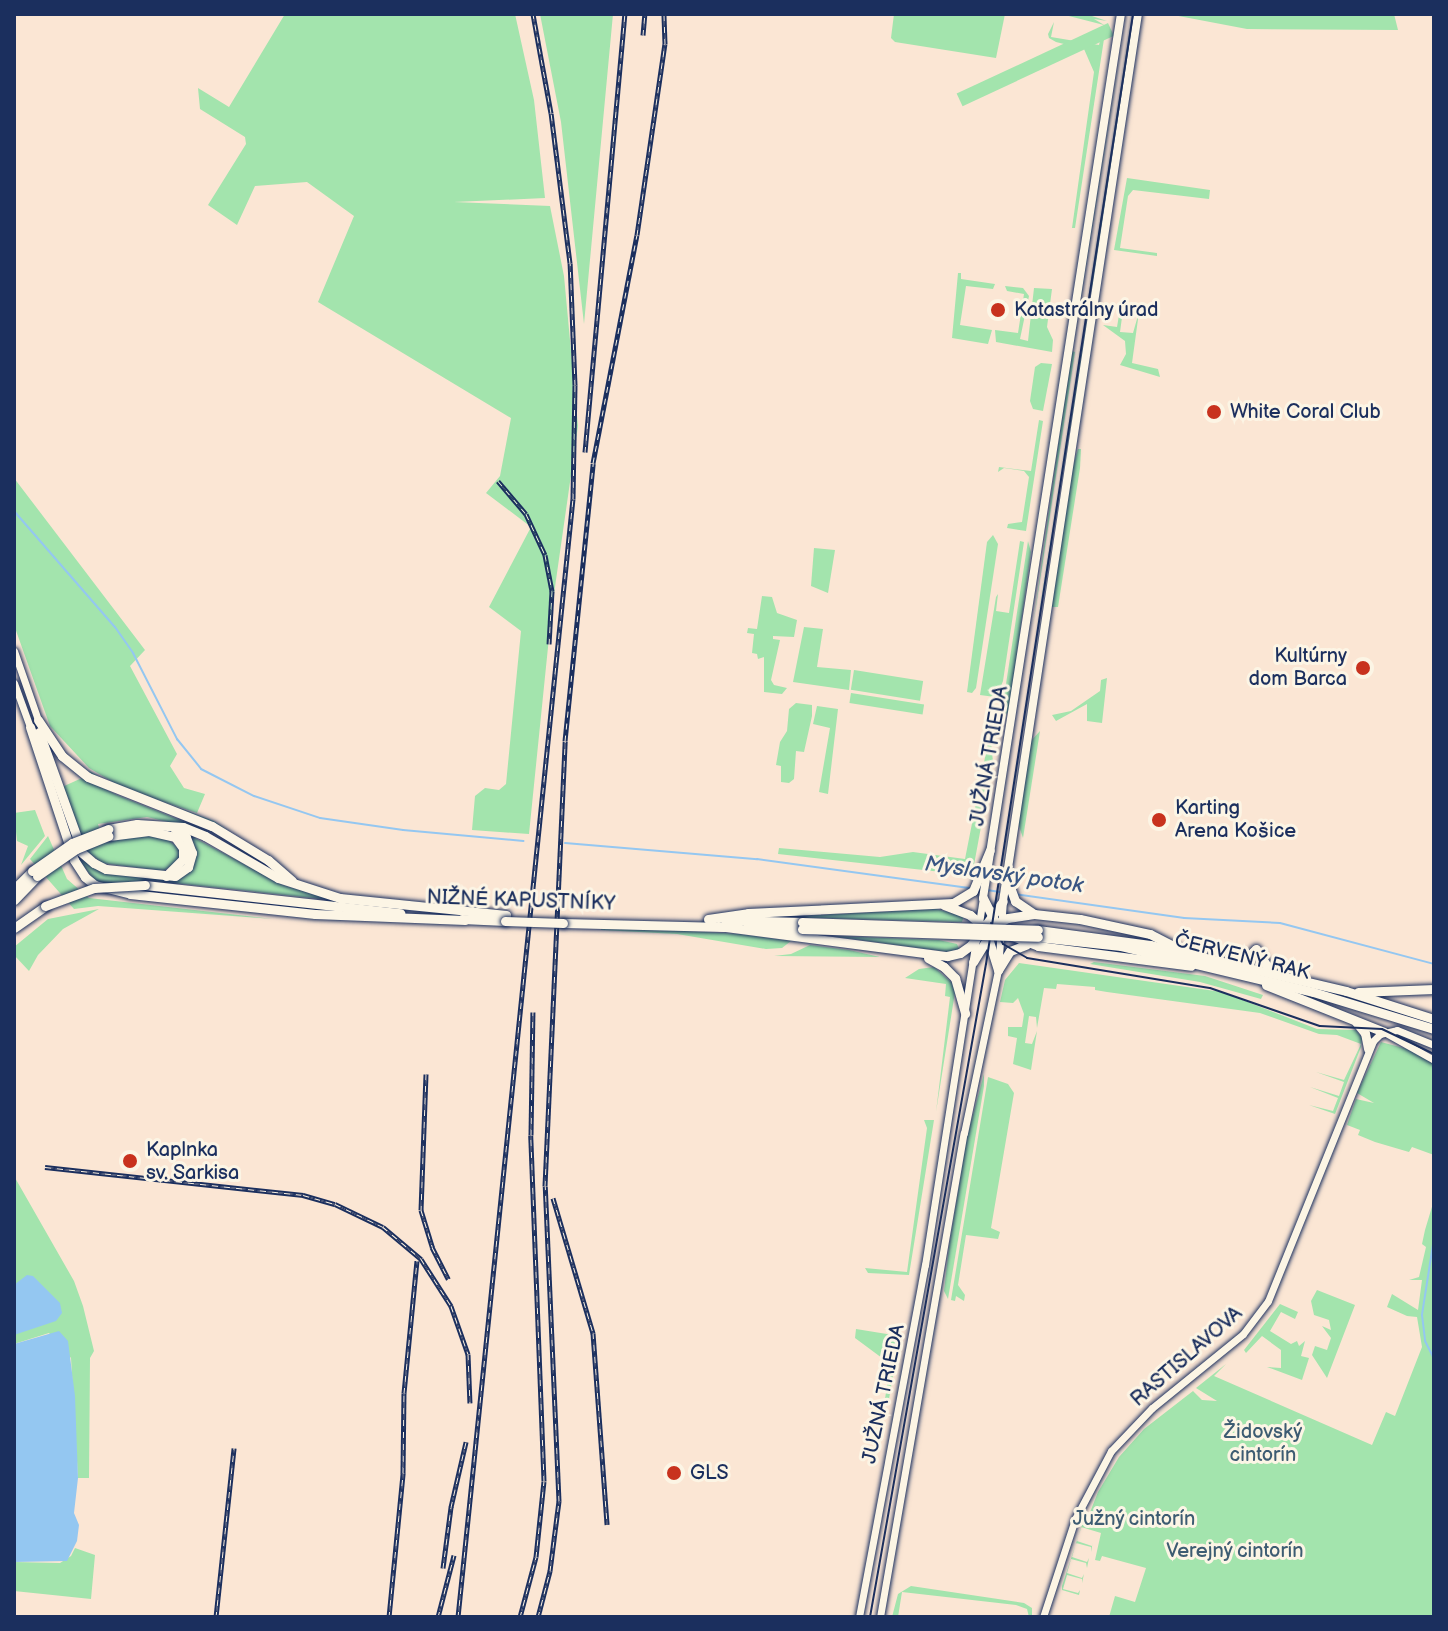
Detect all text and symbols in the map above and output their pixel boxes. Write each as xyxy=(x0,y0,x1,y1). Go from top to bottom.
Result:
place label: Katastrálny úrad xyxy=(1014,298,1160,322)
marker: Katastrálny úrad xyxy=(989,301,1007,319)
place label: White Coral Club xyxy=(1230,400,1381,424)
marker: White Coral Club xyxy=(1205,403,1223,421)
place label: Kultúrny dom Barca xyxy=(1248,644,1347,691)
marker: Kultúrny dom Barca xyxy=(1354,659,1372,677)
street label: JUŽNÁ TRIEDA xyxy=(966,684,1014,828)
place label: Karting Arena Košice xyxy=(1175,796,1296,843)
marker: Karting Arena Košice xyxy=(1150,811,1168,829)
water label: Myslavský potok xyxy=(922,851,1086,899)
street label: NIŽNÉ KAPUSTNÍKY xyxy=(426,886,616,916)
street label: ČERVENÝ RAK xyxy=(1172,929,1312,985)
place label: Kaplnka sv. Sarkisa xyxy=(146,1138,240,1185)
marker: Kaplnka sv. Sarkisa xyxy=(121,1152,139,1170)
street label: RASTISLAVOVA xyxy=(1126,1302,1248,1412)
street label: JUŽNÁ TRIEDA xyxy=(857,1322,911,1466)
park label: Židovský cintorín xyxy=(1224,1421,1302,1468)
place label: GLS xyxy=(690,1461,729,1485)
marker: GLS xyxy=(665,1464,683,1482)
park label: Južný cintorín xyxy=(1072,1507,1196,1531)
park label: Verejný cintorín xyxy=(1166,1539,1304,1563)

